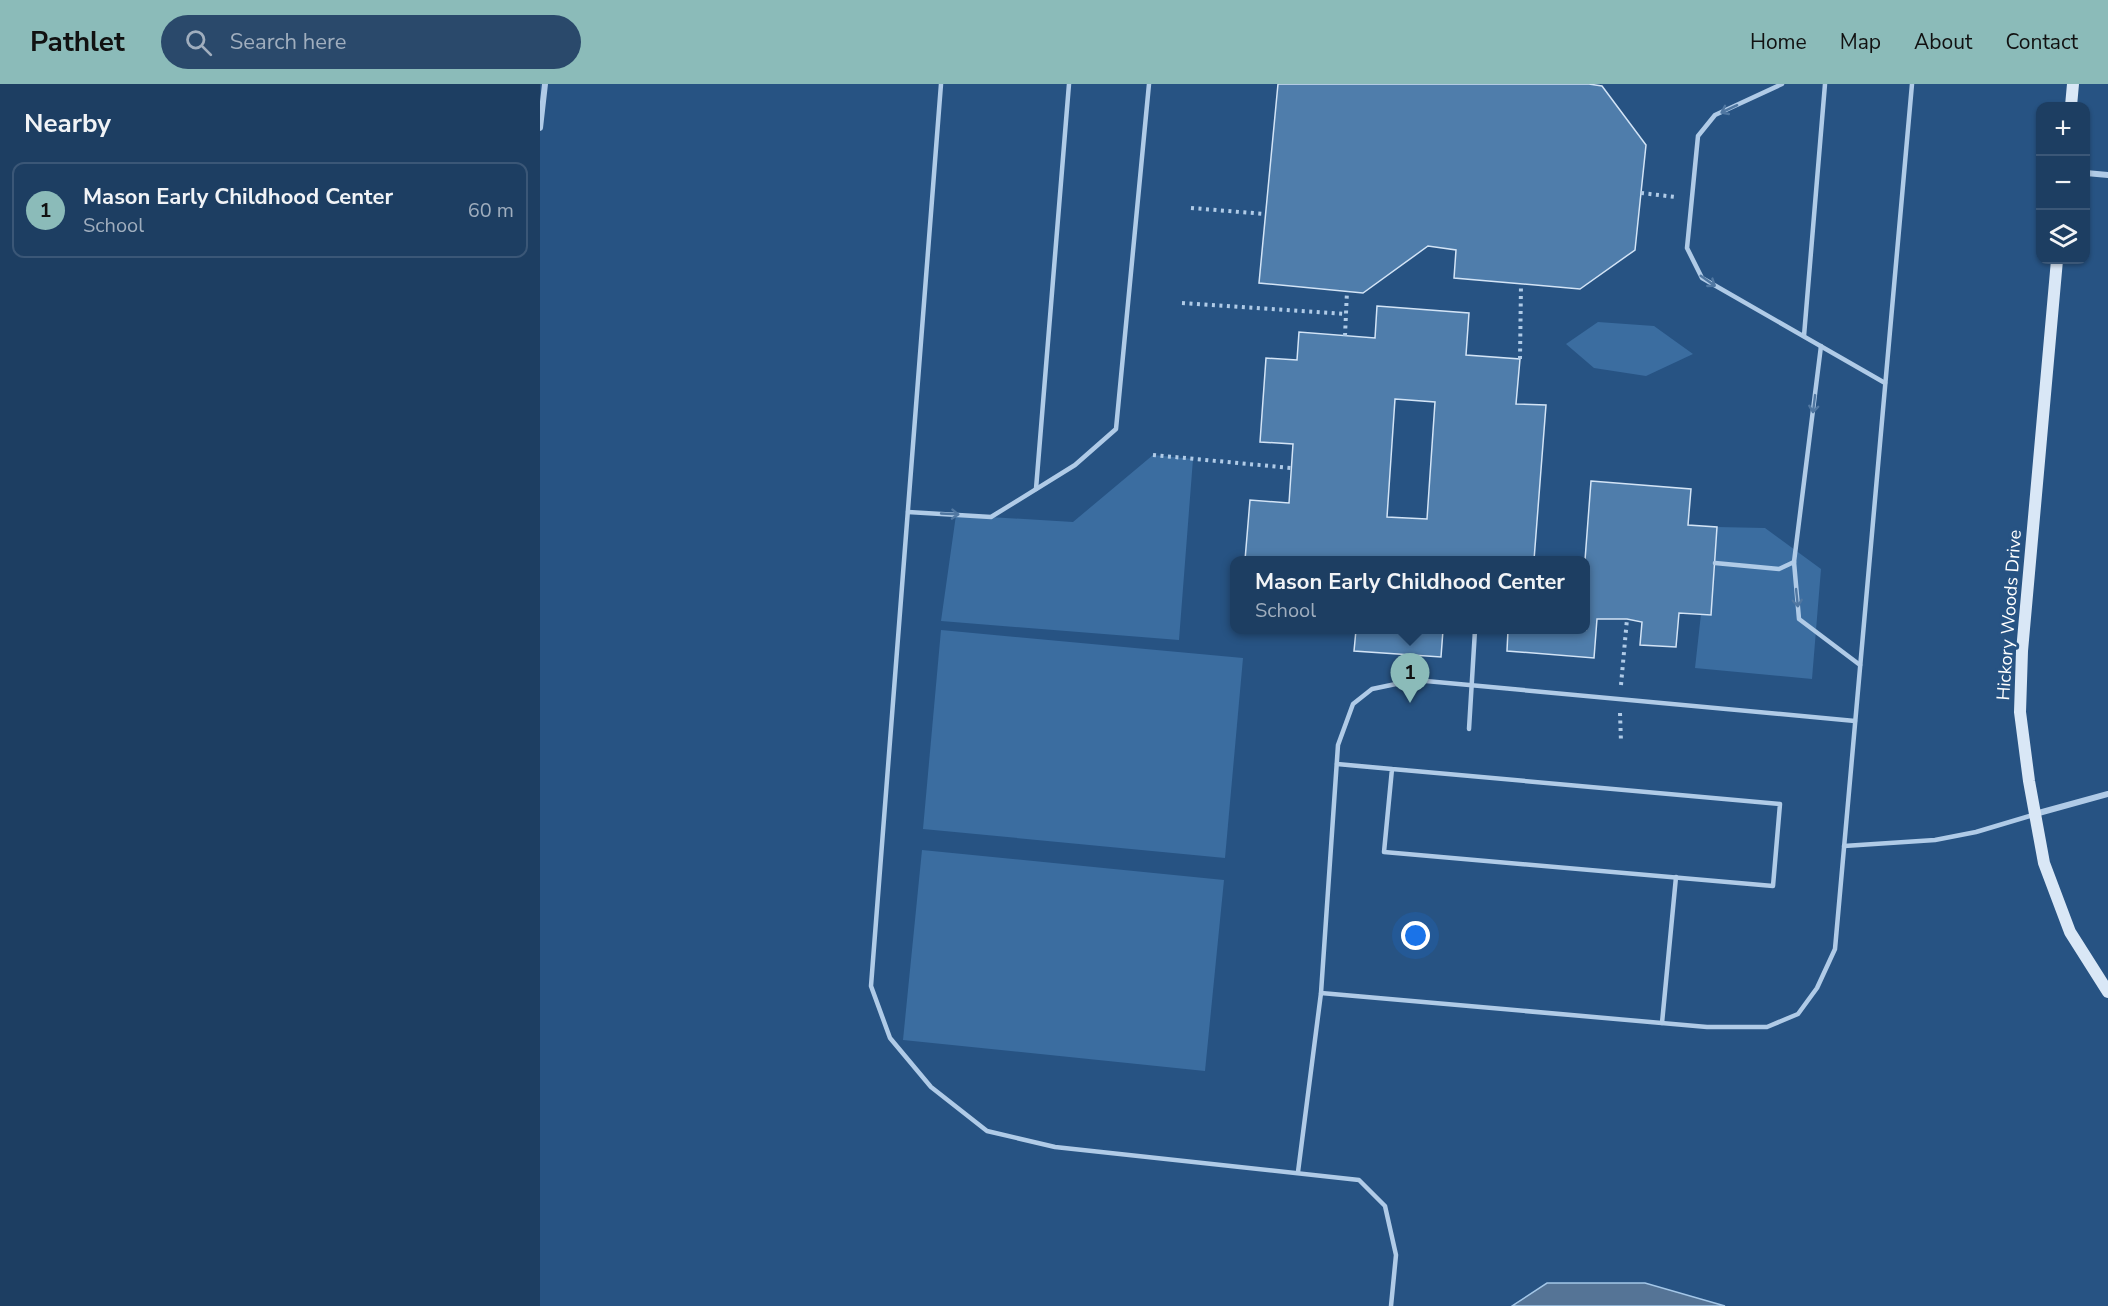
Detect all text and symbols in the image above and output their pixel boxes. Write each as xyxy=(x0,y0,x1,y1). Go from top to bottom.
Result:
search box xyxy=(161,15,581,69)
text: Pathlet xyxy=(30,23,125,61)
icon: search xyxy=(182,26,215,59)
text: Search here xyxy=(230,27,346,57)
text: Home xyxy=(1750,28,1807,56)
text: Map xyxy=(1840,28,1881,56)
text: About xyxy=(1914,28,1972,56)
text: Contact xyxy=(2005,28,2078,56)
map controls xyxy=(2036,102,2090,264)
button: + xyxy=(2036,102,2090,156)
one-way arrow xyxy=(1721,103,1739,115)
text: Nearby xyxy=(24,106,111,141)
button: − xyxy=(2036,156,2090,210)
text: Mason Early Childhood Center xyxy=(83,182,393,212)
text: 1 xyxy=(40,197,52,224)
text: 60 m xyxy=(468,197,514,224)
button: layers xyxy=(2036,210,2090,264)
text: School xyxy=(83,212,144,239)
one-way arrow xyxy=(1700,274,1717,287)
one-way arrow xyxy=(1808,394,1819,414)
one-way arrow xyxy=(939,509,959,520)
street label: Hickory Woods Drive xyxy=(1991,529,2027,701)
popup xyxy=(1230,556,1590,634)
text: Mason Early Childhood Center xyxy=(1255,567,1565,597)
one-way arrow xyxy=(1792,588,1803,607)
text: School xyxy=(1255,597,1316,624)
pin: 1 xyxy=(1390,654,1430,703)
your location xyxy=(1401,921,1430,950)

